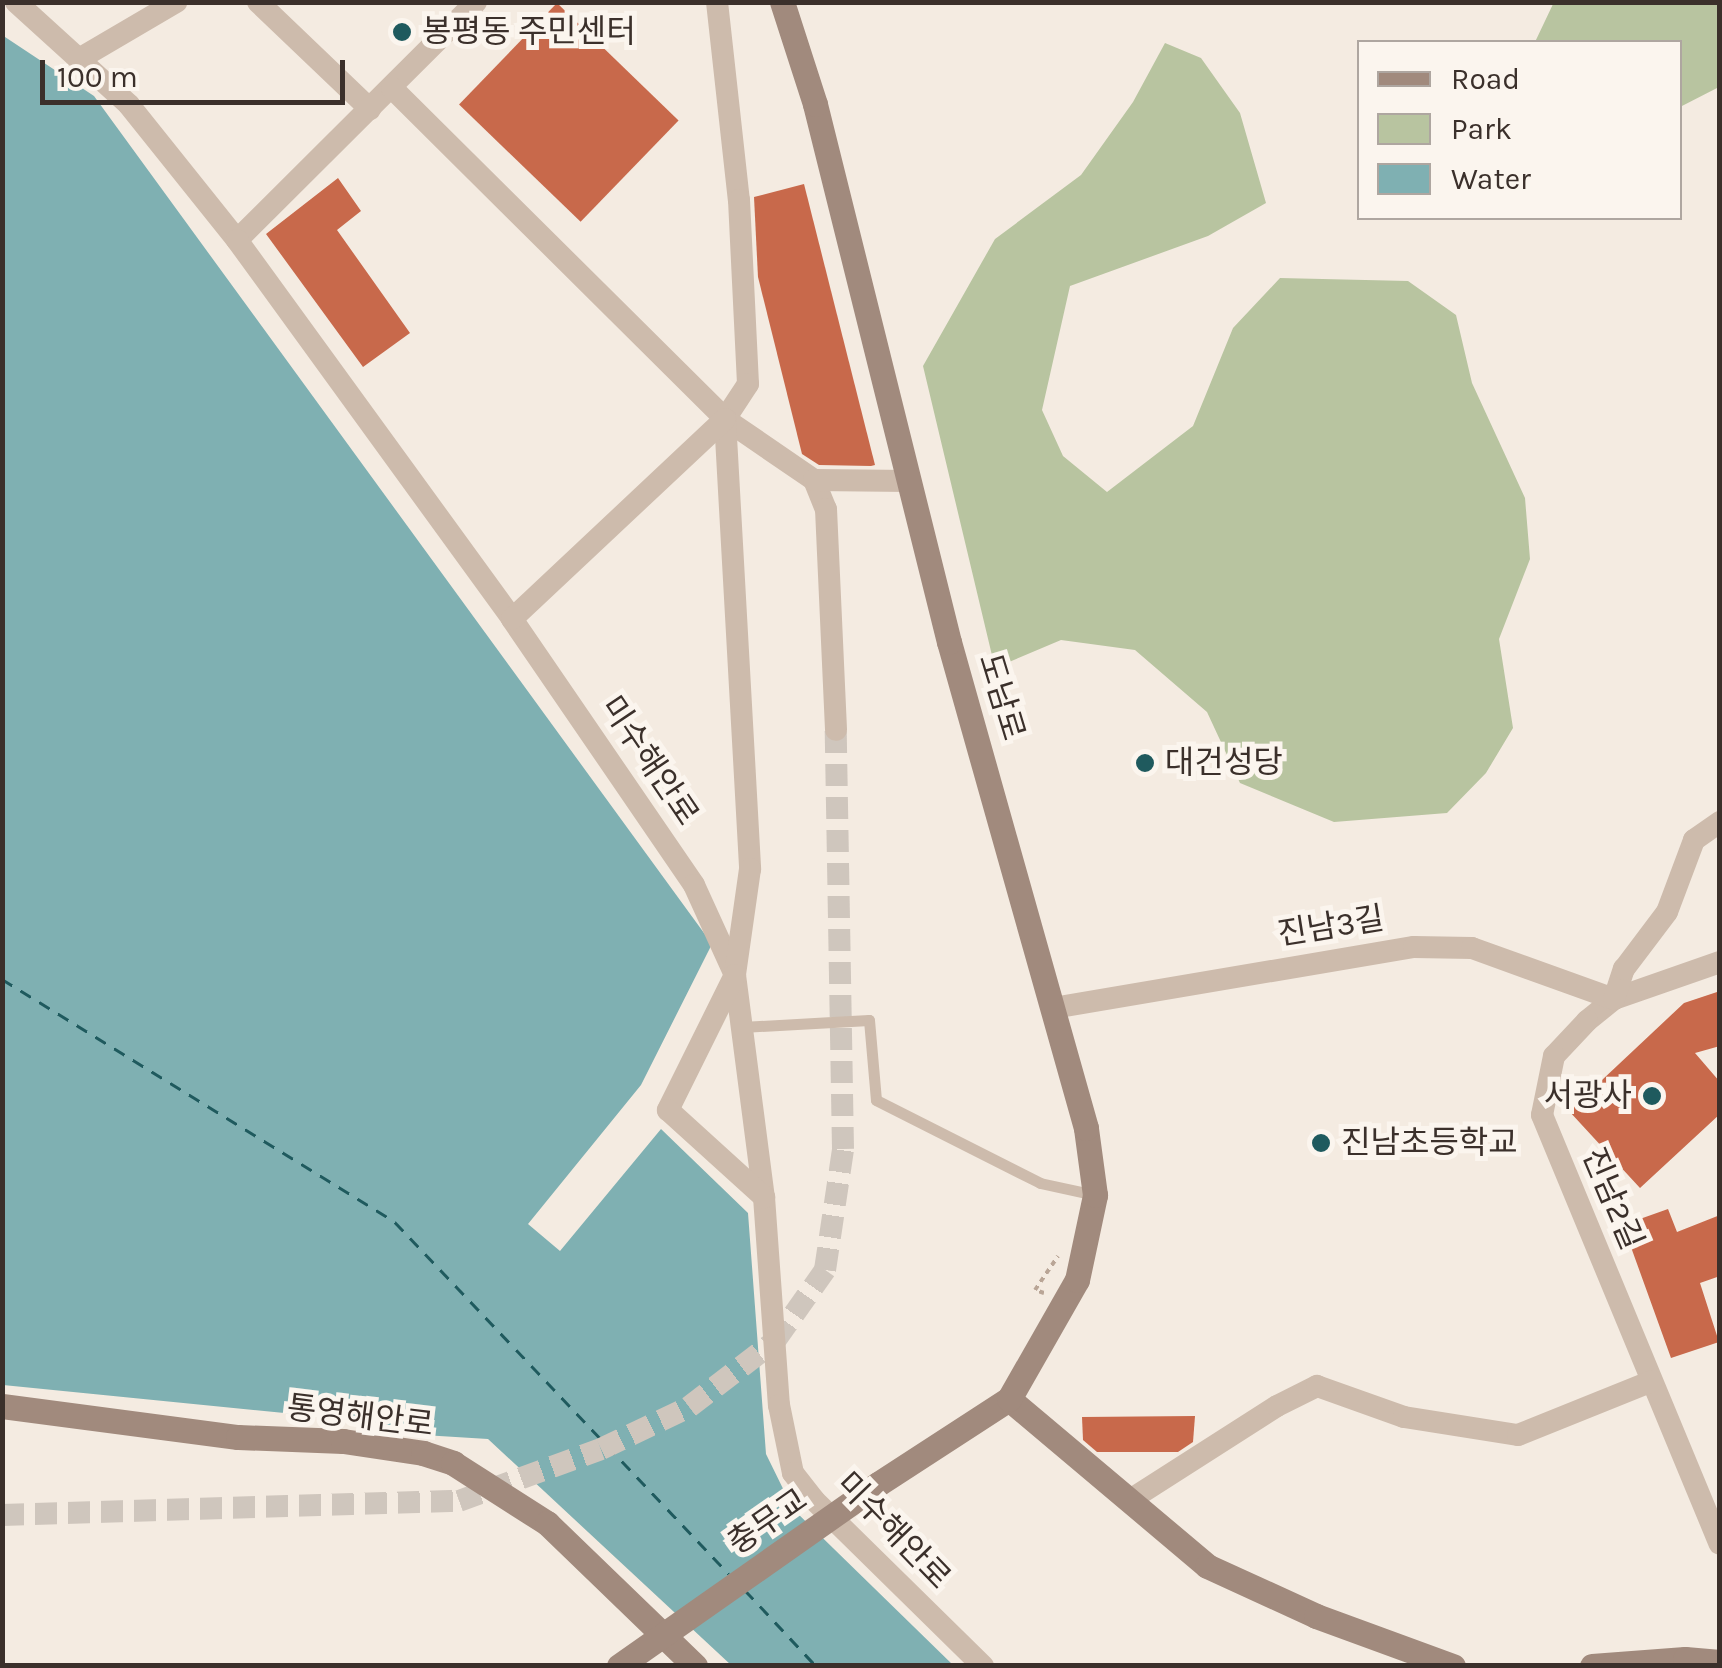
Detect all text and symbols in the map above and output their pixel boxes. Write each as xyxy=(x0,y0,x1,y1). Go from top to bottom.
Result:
place label: 봉평동 주민센터 xyxy=(422,13,636,51)
marker: 봉평동 주민센터 xyxy=(391,21,413,43)
scale bar xyxy=(45,40,350,102)
legend xyxy=(1357,40,1682,220)
text: 100 m xyxy=(57,59,138,95)
text: Road xyxy=(1451,61,1520,97)
text: Park xyxy=(1451,111,1512,147)
text: Water xyxy=(1451,161,1531,197)
street label: 도남로 xyxy=(970,649,1032,745)
street label: 미수해안로 xyxy=(592,689,706,833)
place label: 대건성당 xyxy=(1165,744,1283,782)
marker: 대건성당 xyxy=(1134,752,1156,774)
street label: 진남3길 xyxy=(1275,900,1387,954)
place label: 서광사 xyxy=(1544,1077,1632,1115)
marker: 서광사 xyxy=(1641,1085,1663,1107)
place label: 진남초등학교 xyxy=(1341,1124,1518,1162)
marker: 진남초등학교 xyxy=(1310,1132,1332,1154)
street label: 진남2길 xyxy=(1573,1142,1651,1256)
street label: 통영해안로 xyxy=(285,1389,435,1445)
street label: 미수해안로 xyxy=(828,1465,958,1597)
street label: 충무교 xyxy=(721,1481,815,1563)

